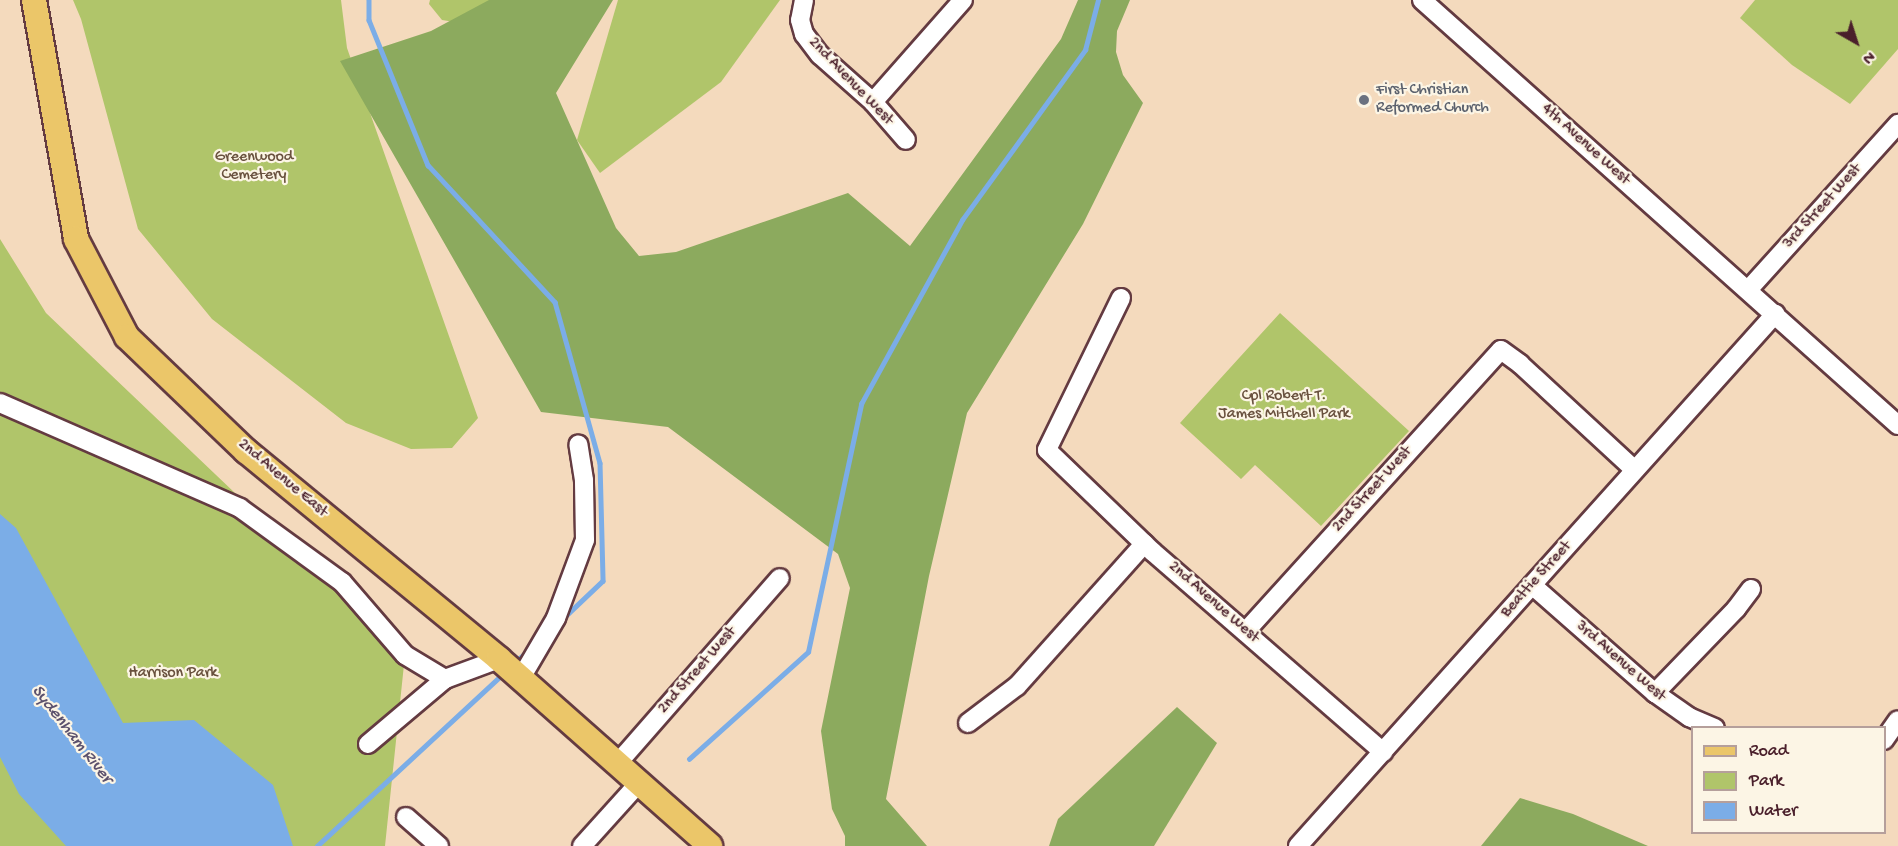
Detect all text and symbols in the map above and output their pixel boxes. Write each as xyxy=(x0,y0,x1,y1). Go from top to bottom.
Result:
north arrow xyxy=(1826,12,1886,72)
street label: 2nd Avenue West xyxy=(803,34,897,130)
text: N xyxy=(1858,46,1878,67)
place label: First Christian Reformed Church xyxy=(1376,81,1489,119)
marker: First Christian Reformed Church xyxy=(1357,93,1371,107)
street label: 4th Avenue West xyxy=(1537,100,1633,190)
park label: Greenwood Cemetery xyxy=(215,148,293,186)
street label: 3rd Street West xyxy=(1780,160,1866,254)
park label: Cpl Robert T. James Mitchell Park xyxy=(1218,387,1350,425)
street label: 2nd Avenue East xyxy=(233,436,331,522)
street label: 2nd Street West xyxy=(1329,443,1417,537)
street label: Beattie Street xyxy=(1498,538,1576,622)
street label: 2nd Avenue West xyxy=(1163,558,1263,648)
street label: 3rd Avenue West xyxy=(1571,618,1669,706)
street label: 2nd Street West xyxy=(655,623,741,719)
park label: Harrison Park xyxy=(129,664,217,684)
water label: Sydenham River xyxy=(26,681,116,789)
legend xyxy=(1691,726,1886,834)
text: Road xyxy=(1749,741,1788,762)
text: Park xyxy=(1749,771,1783,792)
text: Water xyxy=(1749,801,1797,822)

